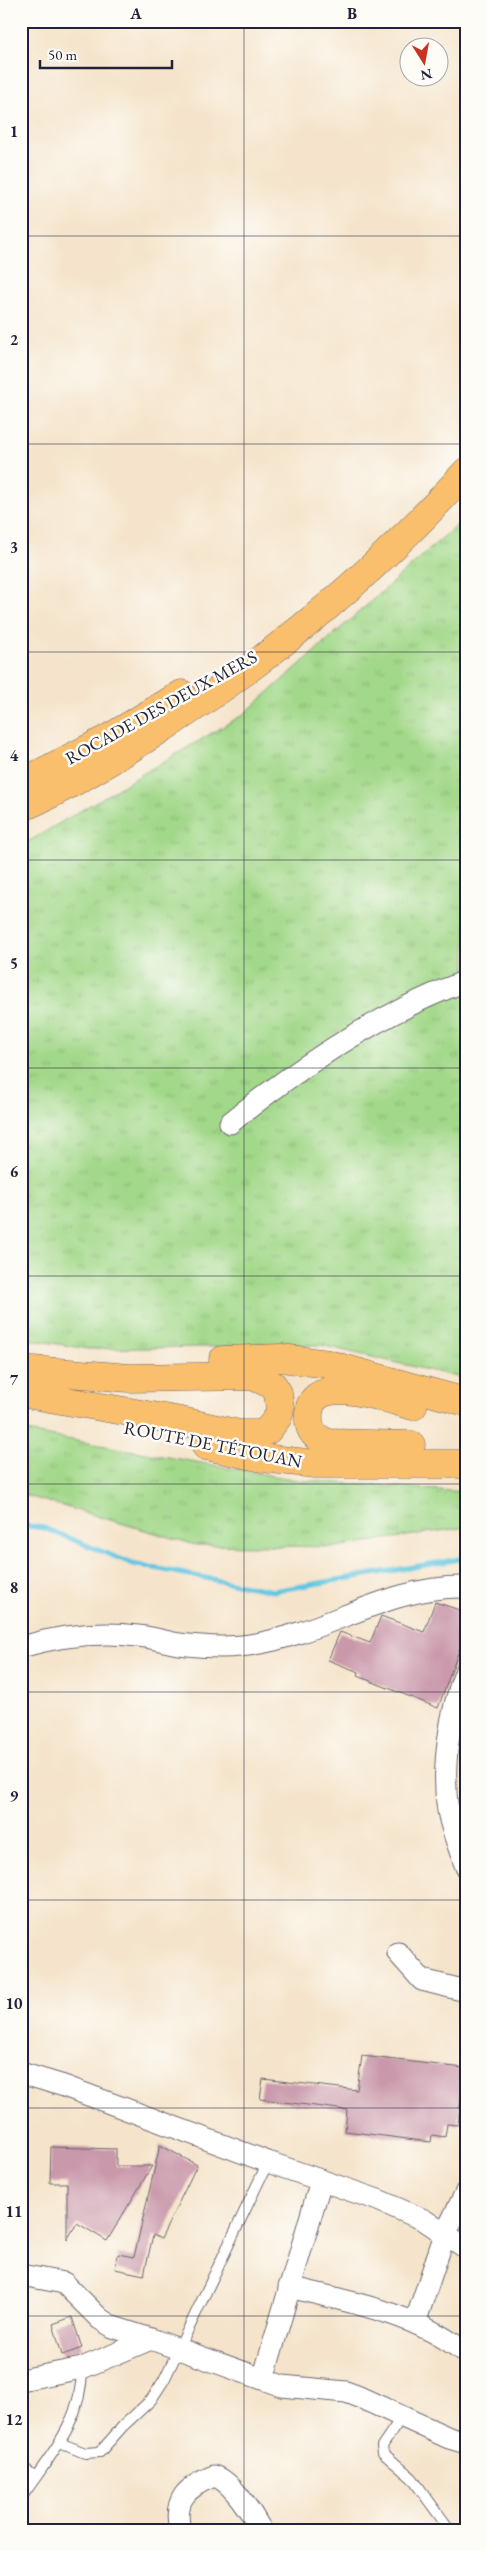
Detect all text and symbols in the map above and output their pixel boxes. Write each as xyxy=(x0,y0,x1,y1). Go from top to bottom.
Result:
text: A xyxy=(129,3,142,24)
text: B xyxy=(347,3,357,24)
scale bar xyxy=(40,38,172,70)
north arrow xyxy=(400,38,450,88)
text: 50 m xyxy=(48,45,77,64)
text: N xyxy=(419,65,434,85)
text: 1 xyxy=(10,121,18,142)
text: 2 xyxy=(10,329,19,350)
text: 3 xyxy=(10,537,18,558)
street label: ROCADE DES DEUX MERS xyxy=(61,645,261,769)
text: 4 xyxy=(10,745,19,766)
text: 5 xyxy=(10,953,18,974)
text: 6 xyxy=(10,1161,19,1182)
text: 7 xyxy=(10,1369,19,1390)
street label: ROUTE DE TÉTOUAN xyxy=(122,1415,305,1473)
text: 8 xyxy=(10,1577,18,1598)
text: 9 xyxy=(10,1785,19,1806)
text: 10 xyxy=(6,1993,23,2014)
text: 11 xyxy=(6,2201,22,2222)
text: 12 xyxy=(6,2409,23,2430)

